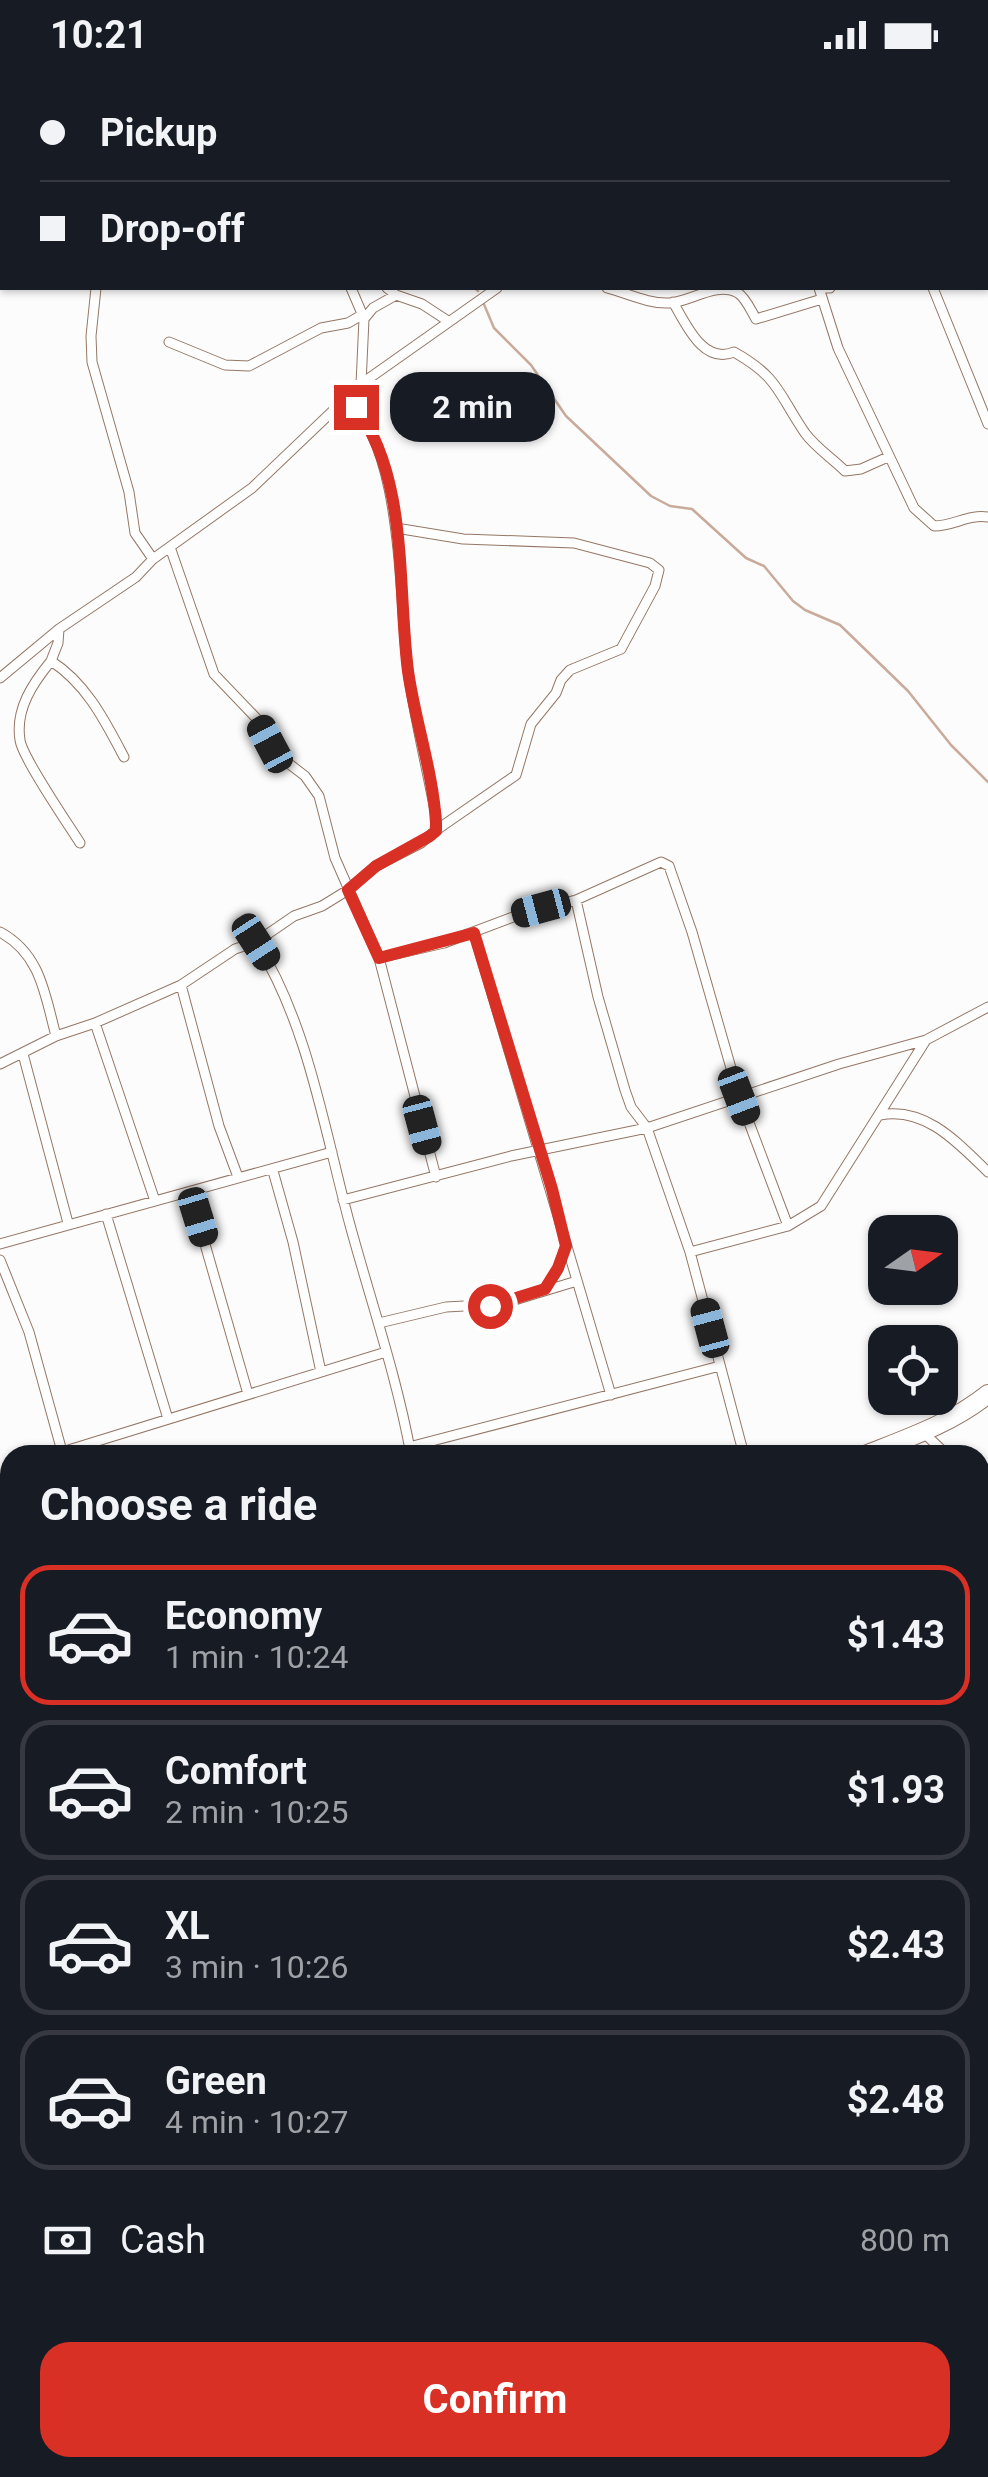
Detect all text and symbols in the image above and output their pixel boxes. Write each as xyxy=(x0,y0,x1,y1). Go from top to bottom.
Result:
text: 10:21 xyxy=(50,13,148,57)
text: Pickup xyxy=(100,111,217,155)
text: Drop-off xyxy=(100,207,245,251)
callout: 2 min xyxy=(391,372,556,442)
route end xyxy=(334,385,379,430)
text: 2 min xyxy=(432,388,513,426)
car xyxy=(243,710,297,778)
car xyxy=(508,886,574,930)
car xyxy=(227,909,285,975)
car xyxy=(714,1063,764,1129)
car xyxy=(400,1092,444,1158)
car xyxy=(175,1184,221,1250)
north arrow xyxy=(868,1215,958,1305)
map controls xyxy=(868,1215,958,1415)
route start xyxy=(468,1284,513,1329)
car xyxy=(688,1295,732,1361)
button: locate xyxy=(868,1325,958,1415)
text: Choose a ride xyxy=(40,1478,317,1531)
icon: car xyxy=(45,1590,135,1680)
text: Economy xyxy=(165,1594,322,1638)
text: $1.43 xyxy=(847,1613,945,1657)
text: 1 min · 10:24 xyxy=(165,1638,348,1676)
icon: car xyxy=(45,1745,135,1835)
text: Comfort xyxy=(165,1749,307,1793)
text: $1.93 xyxy=(847,1768,945,1812)
text: 2 min · 10:25 xyxy=(165,1793,348,1831)
icon: car xyxy=(45,1900,135,1990)
text: XL xyxy=(165,1904,210,1948)
text: $2.43 xyxy=(847,1923,945,1967)
text: 3 min · 10:26 xyxy=(165,1948,348,1986)
icon: car xyxy=(45,2055,135,2145)
text: Green xyxy=(165,2059,267,2103)
text: $2.48 xyxy=(847,2078,945,2122)
text: 4 min · 10:27 xyxy=(165,2103,348,2141)
icon: cash xyxy=(40,2213,95,2268)
text: Cash xyxy=(120,2218,206,2262)
text: 800 m xyxy=(860,2221,950,2259)
button: Confirm xyxy=(40,2342,950,2457)

